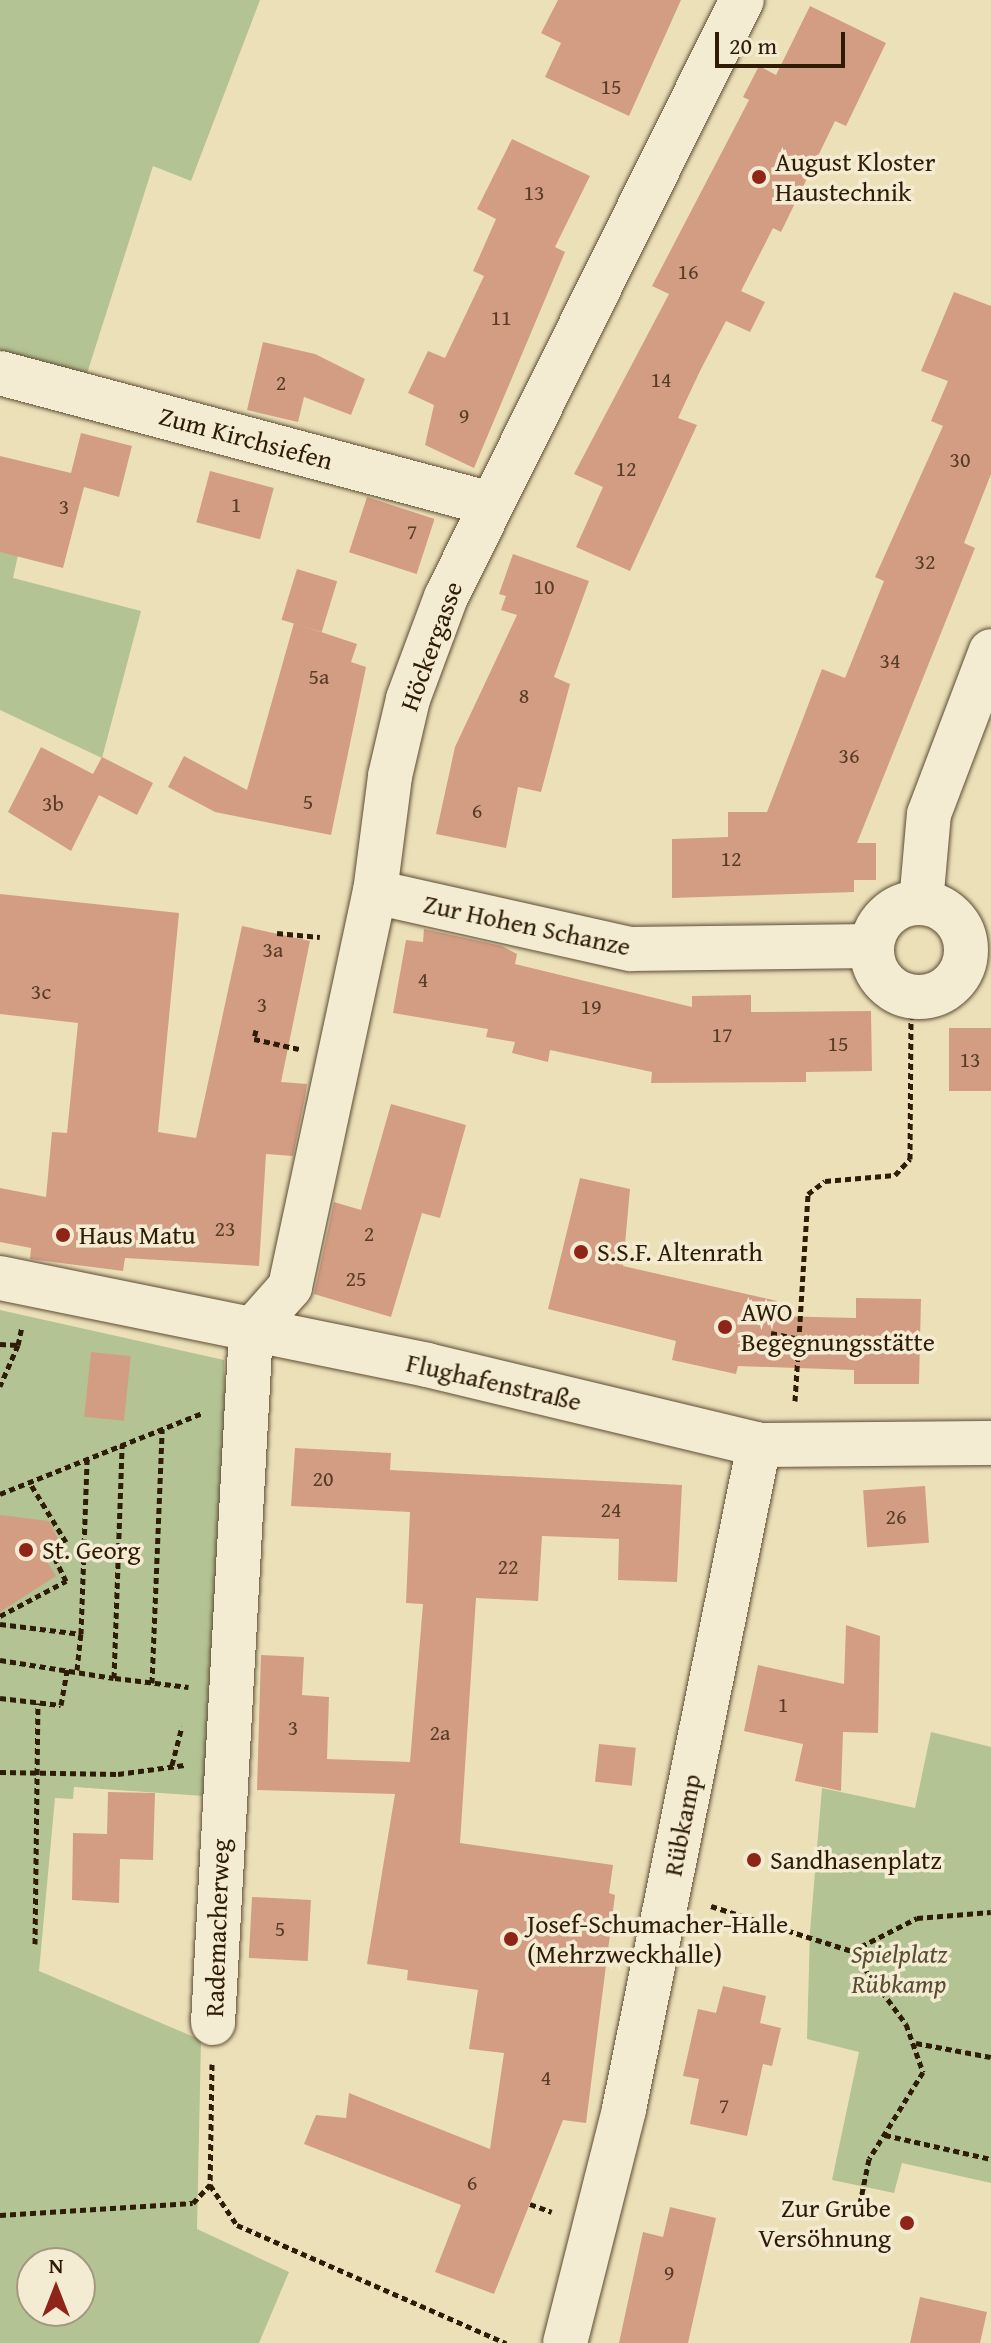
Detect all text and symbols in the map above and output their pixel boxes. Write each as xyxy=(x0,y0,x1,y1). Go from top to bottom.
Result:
scale bar xyxy=(719,16,849,66)
text: 20 m xyxy=(729,28,777,63)
house number: 15 xyxy=(600,74,622,100)
place label: August Kloster Haustechnik xyxy=(775,146,935,208)
marker: August Kloster Haustechnik xyxy=(750,168,768,186)
house number: 13 xyxy=(523,180,545,206)
house number: 16 xyxy=(677,259,699,285)
house number: 11 xyxy=(490,305,512,331)
house number: 14 xyxy=(650,367,672,393)
house number: 2 xyxy=(276,370,286,396)
street label: Zum Kirchsiefen xyxy=(156,400,336,476)
house number: 9 xyxy=(459,403,469,429)
house number: 30 xyxy=(949,447,971,473)
house number: 12 xyxy=(615,456,637,482)
house number: 1 xyxy=(231,492,241,518)
house number: 3 xyxy=(59,494,69,520)
house number: 7 xyxy=(407,519,417,545)
house number: 32 xyxy=(914,549,936,575)
house number: 10 xyxy=(533,574,555,600)
street label: Höckergasse xyxy=(393,577,469,715)
house number: 34 xyxy=(879,648,901,674)
house number: 5a xyxy=(309,664,329,690)
house number: 8 xyxy=(519,683,529,709)
house number: 36 xyxy=(838,743,860,769)
house number: 5 xyxy=(303,789,313,815)
house number: 3b xyxy=(42,791,64,817)
house number: 6 xyxy=(472,798,482,824)
house number: 12 xyxy=(720,846,742,872)
street label: Zur Hohen Schanze xyxy=(421,888,633,962)
house number: 3a xyxy=(263,937,283,963)
house number: 4 xyxy=(418,967,428,993)
house number: 3c xyxy=(31,979,51,1005)
house number: 3 xyxy=(257,992,267,1018)
house number: 19 xyxy=(580,994,602,1020)
house number: 17 xyxy=(711,1022,733,1048)
house number: 15 xyxy=(827,1031,849,1057)
house number: 13 xyxy=(959,1047,981,1073)
house number: 23 xyxy=(214,1216,236,1242)
place label: Haus Matu xyxy=(79,1219,196,1251)
house number: 2 xyxy=(364,1221,374,1247)
marker: Haus Matu xyxy=(54,1226,72,1244)
place label: S.S.F. Altenrath xyxy=(597,1236,763,1268)
marker: S.S.F. Altenrath xyxy=(572,1243,590,1261)
house number: 25 xyxy=(345,1266,367,1292)
place label: AWO Begegnungsstätte xyxy=(741,1296,935,1358)
marker: AWO Begegnungsstätte xyxy=(716,1318,734,1336)
street label: Flughafenstraße xyxy=(403,1347,585,1417)
house number: 20 xyxy=(312,1466,334,1492)
house number: 24 xyxy=(600,1497,622,1523)
house number: 26 xyxy=(885,1504,907,1530)
place label: St. Georg xyxy=(42,1534,140,1566)
marker: St. Georg xyxy=(17,1541,35,1559)
house number: 22 xyxy=(497,1554,519,1580)
house number: 1 xyxy=(778,1692,788,1718)
house number: 3 xyxy=(288,1715,298,1741)
house number: 2a xyxy=(430,1720,450,1746)
street label: Rübkamp xyxy=(657,1771,707,1879)
street label: Rademacherweg xyxy=(198,1838,236,2018)
place label: Sandhasenplatz xyxy=(770,1844,942,1876)
marker: Sandhasenplatz xyxy=(745,1851,763,1869)
place label: Josef-Schumacher-Halle (Mehrzweckhalle) xyxy=(527,1908,788,1970)
house number: 5 xyxy=(275,1916,285,1942)
marker: Josef-Schumacher-Halle (Mehrzweckhalle) xyxy=(502,1930,520,1948)
park label: Spielplatz Rübkamp xyxy=(851,1938,947,2000)
house number: 4 xyxy=(541,2065,551,2091)
house number: 7 xyxy=(719,2093,729,2119)
house number: 6 xyxy=(467,2170,477,2196)
place label: Zur Grube Versöhnung xyxy=(758,2192,891,2254)
marker: Zur Grube Versöhnung xyxy=(898,2214,916,2232)
north arrow xyxy=(16,2247,96,2327)
text: N xyxy=(49,2249,63,2281)
house number: 9 xyxy=(664,2260,674,2286)

